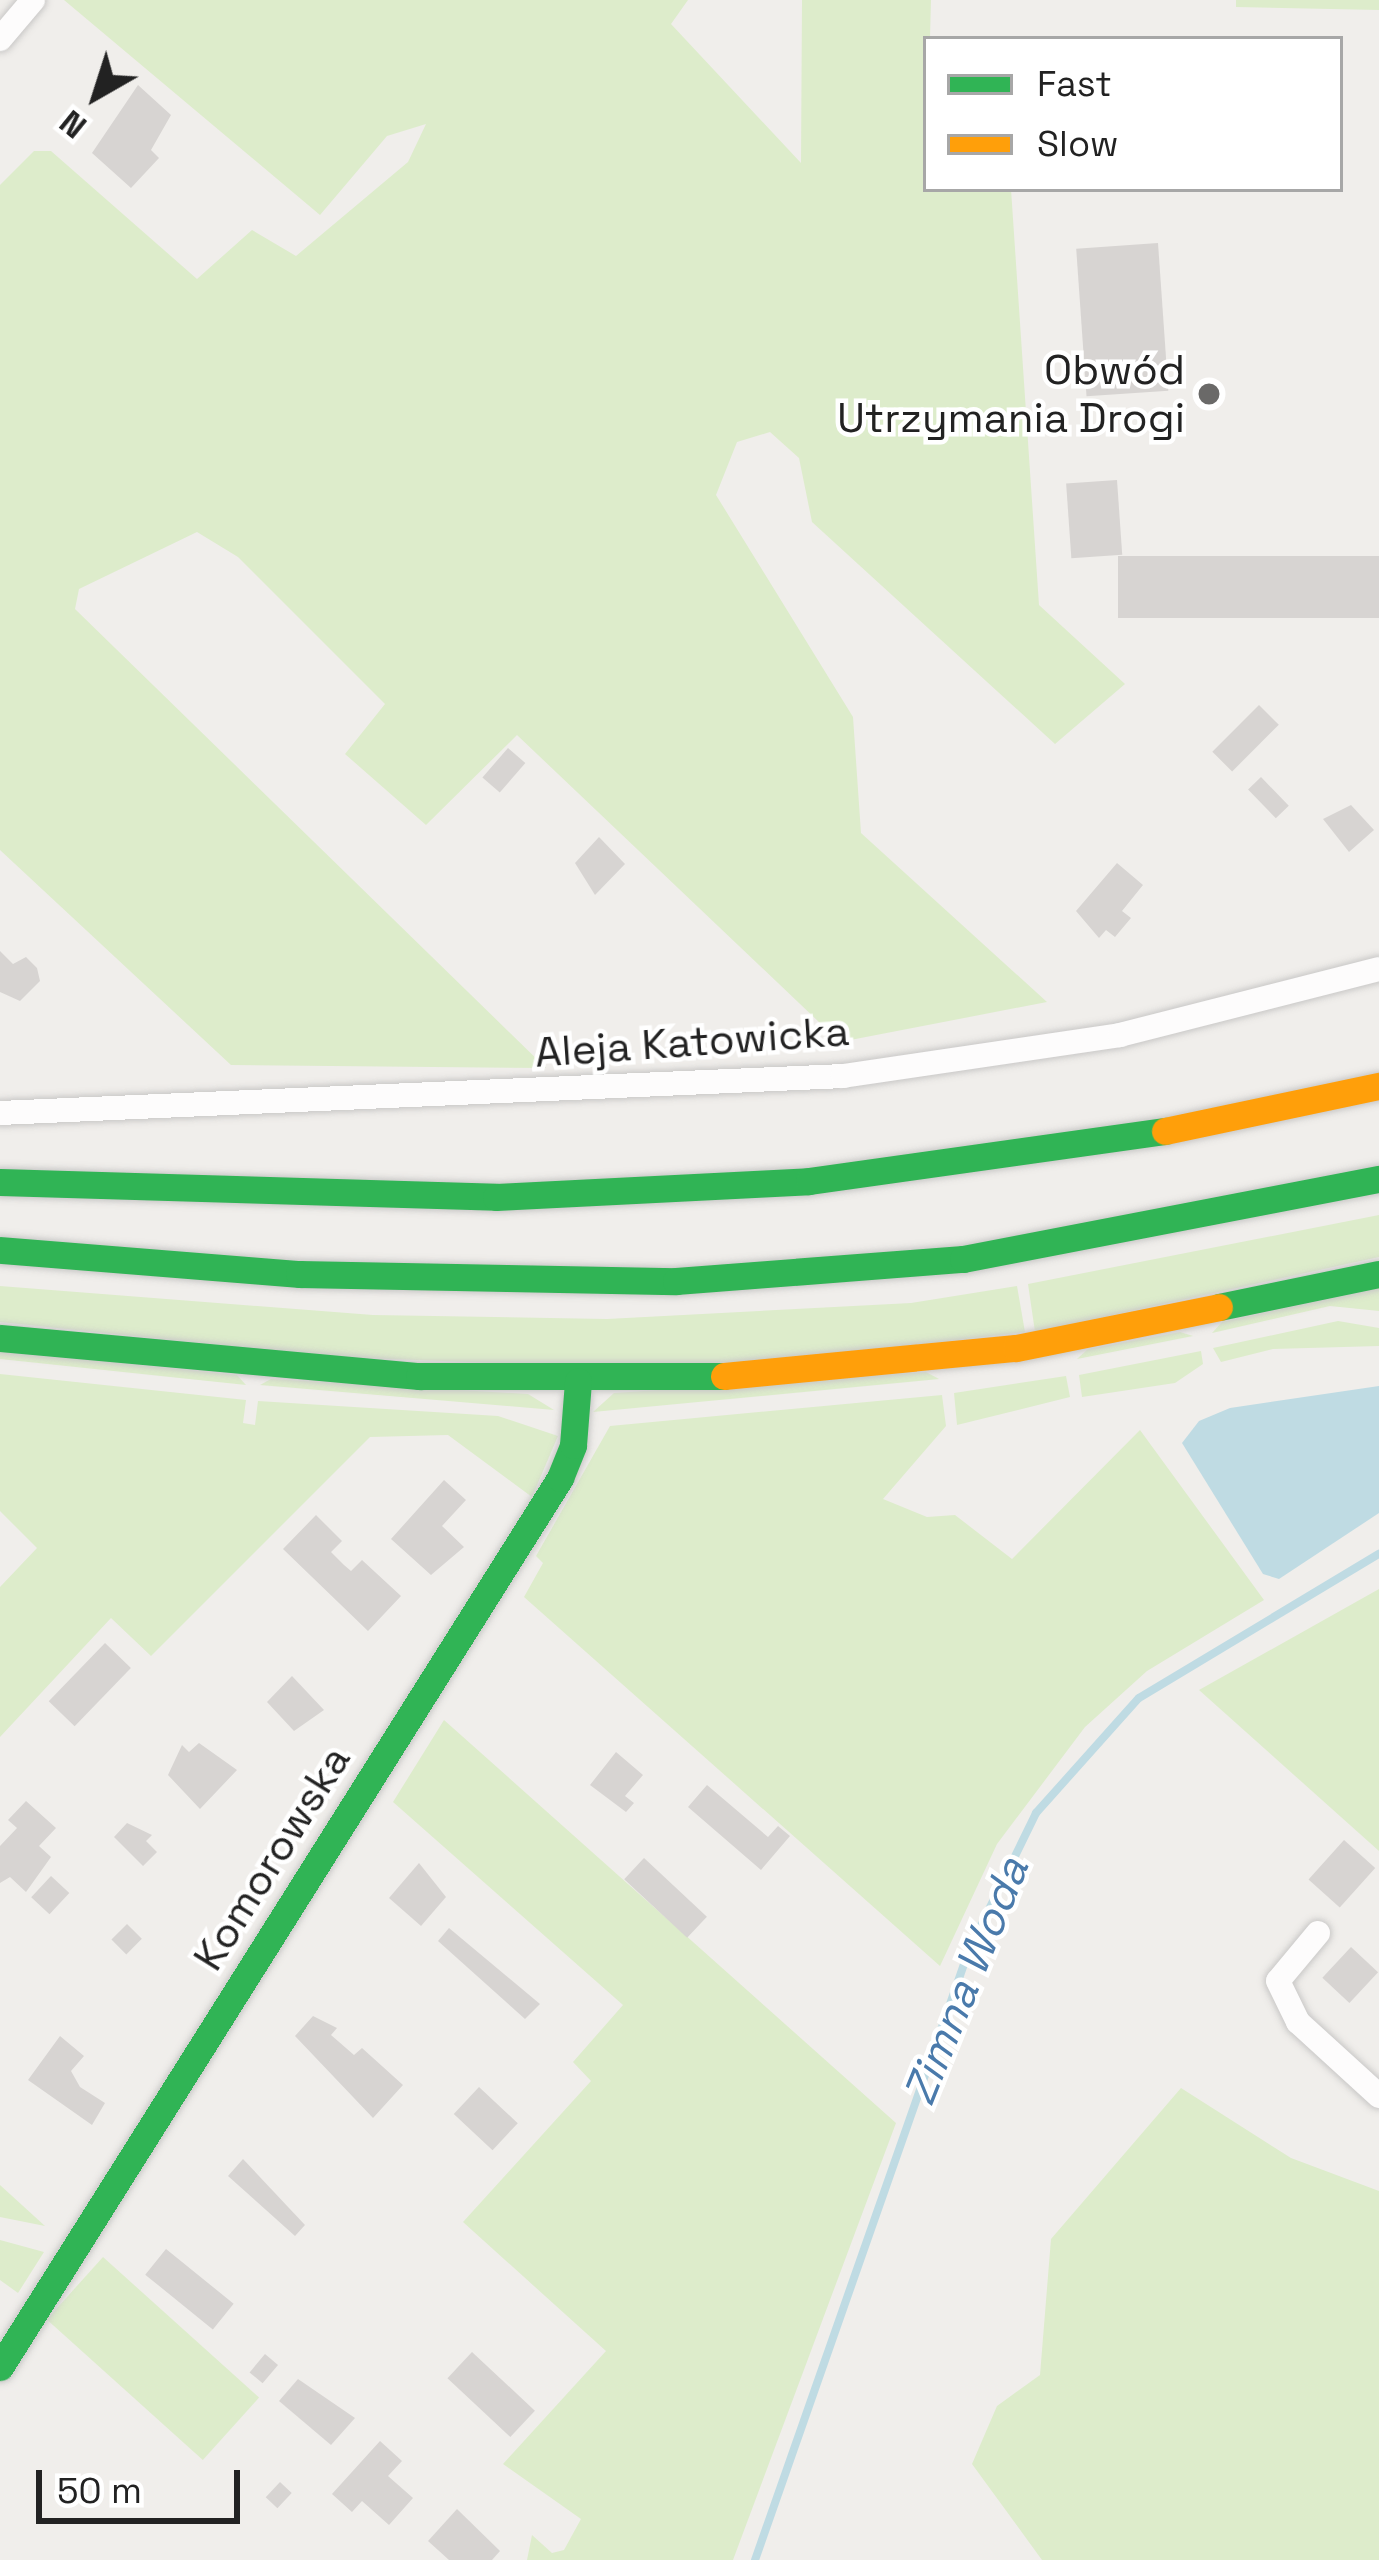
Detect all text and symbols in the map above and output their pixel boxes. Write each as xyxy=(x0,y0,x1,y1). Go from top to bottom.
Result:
north arrow xyxy=(36,36,156,156)
legend xyxy=(923,36,1343,192)
text: Fast xyxy=(1037,61,1112,107)
text: N xyxy=(52,101,95,147)
text: Slow xyxy=(1037,121,1119,167)
place label: Obwód Utrzymania Drogi xyxy=(837,345,1185,443)
marker: Obwód Utrzymania Drogi xyxy=(1196,381,1222,407)
street label: Aleja Katowicka xyxy=(533,1006,851,1078)
street label: Komorowska xyxy=(183,1736,361,1980)
water label: Zimna Woda xyxy=(892,1849,1040,2113)
scale bar xyxy=(42,2446,246,2520)
text: 50 m xyxy=(57,2468,142,2514)

